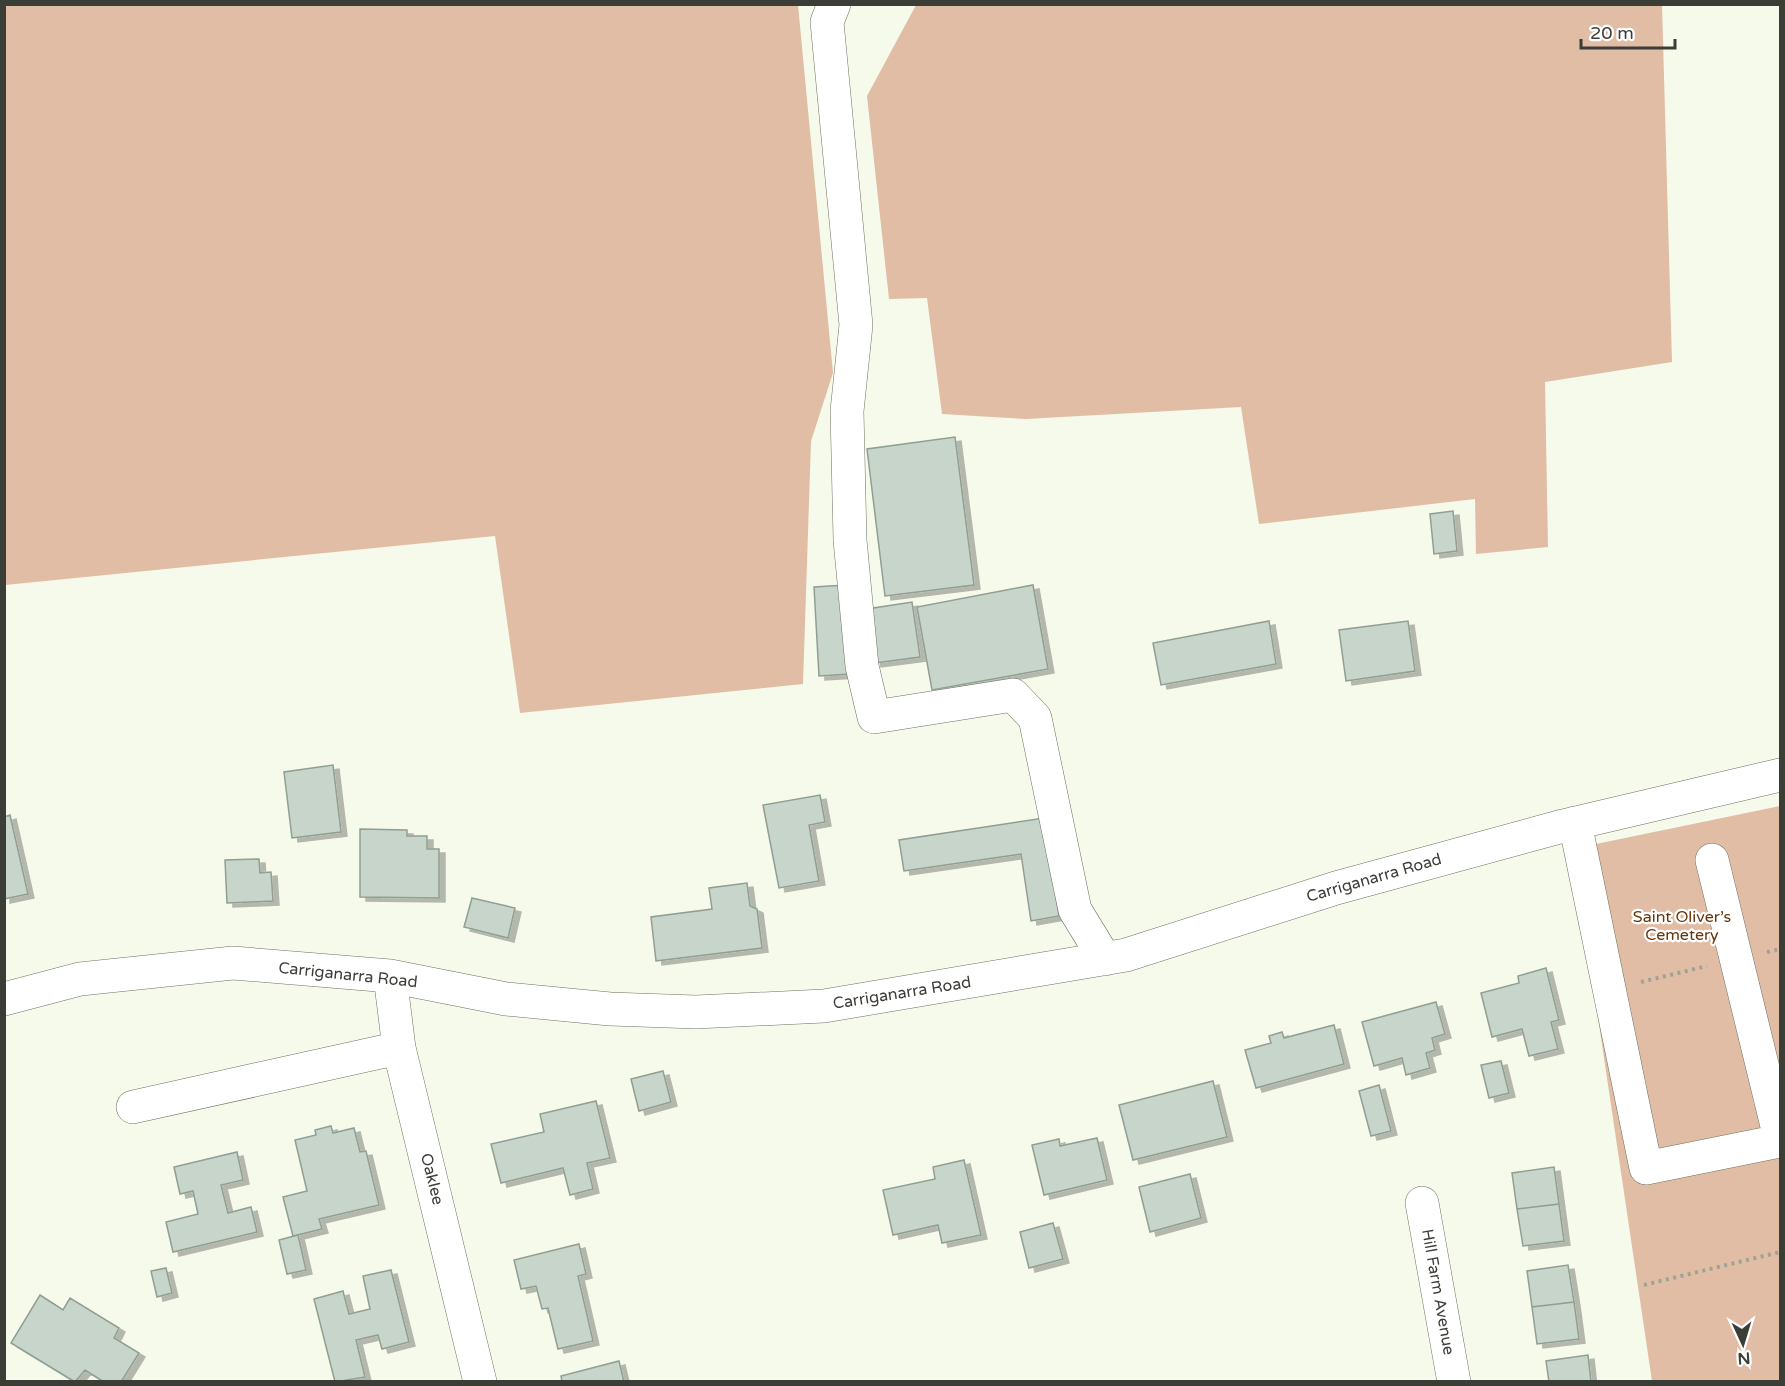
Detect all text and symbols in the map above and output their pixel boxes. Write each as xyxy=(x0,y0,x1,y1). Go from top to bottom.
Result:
scale bar xyxy=(1581,12,1676,50)
text: 20 m xyxy=(1590,22,1634,44)
street label: Carriganarra Road xyxy=(1304,849,1444,907)
park label: Saint Oliver’s Cemetery xyxy=(1633,907,1731,945)
street label: Carriganarra Road xyxy=(277,958,419,992)
street label: Carriganarra Road xyxy=(831,972,973,1014)
street label: Oaklee xyxy=(416,1151,448,1207)
street label: Hill Farm Avenue xyxy=(1417,1227,1459,1357)
north arrow xyxy=(1713,1314,1773,1374)
text: N xyxy=(1737,1348,1751,1368)

